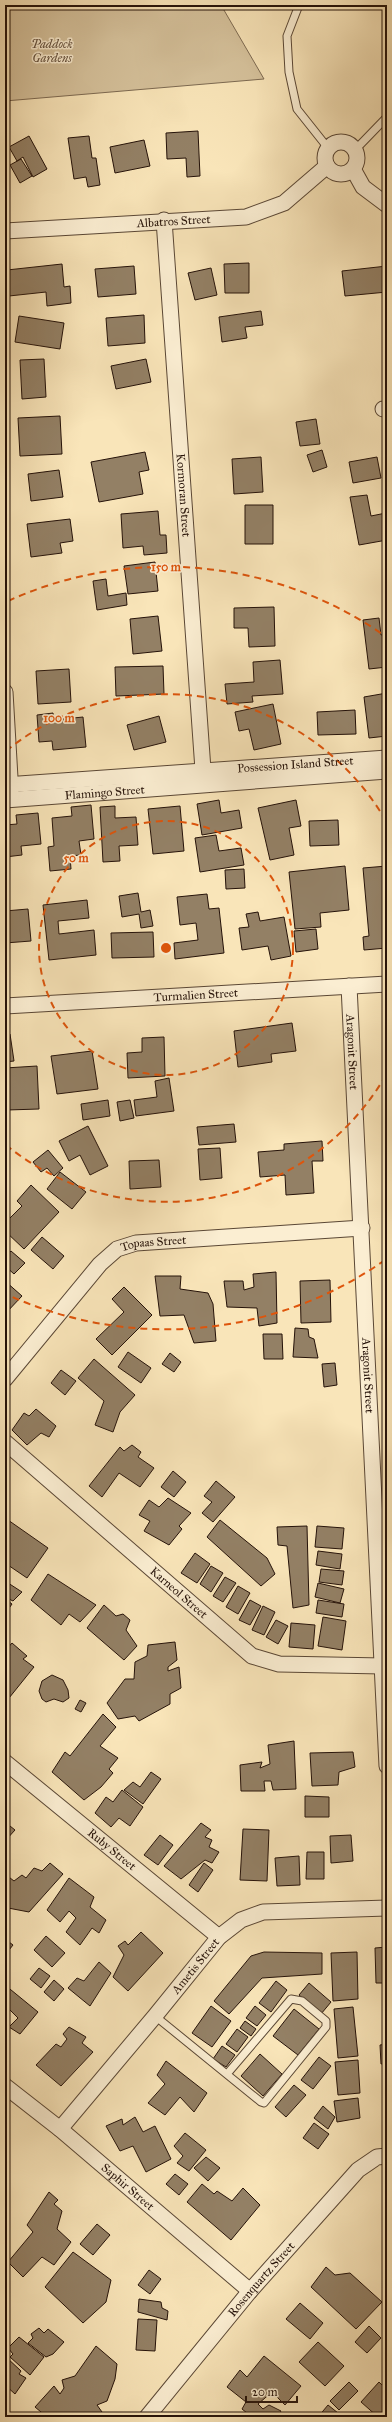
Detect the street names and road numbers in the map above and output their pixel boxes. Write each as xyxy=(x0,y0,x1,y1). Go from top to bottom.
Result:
street label: Albatros Street xyxy=(135,212,212,230)
street label: Kormoran Street xyxy=(174,453,194,538)
street label: Possession Island Street xyxy=(237,753,355,776)
street label: Flamingo Street xyxy=(64,782,146,802)
street label: Turmalien Street xyxy=(153,986,239,1004)
street label: Aragonit Street xyxy=(343,1013,361,1091)
street label: Topaas Street xyxy=(119,1233,188,1254)
street label: Aragonit Street xyxy=(359,1336,377,1415)
street label: Karneol Street xyxy=(147,1564,211,1622)
street label: Ruby Street xyxy=(85,1825,139,1874)
street label: Ametis Street xyxy=(168,1935,223,1997)
street label: Saphir Street xyxy=(99,2161,158,2214)
street label: Rosenquartz Street xyxy=(225,2238,298,2319)

